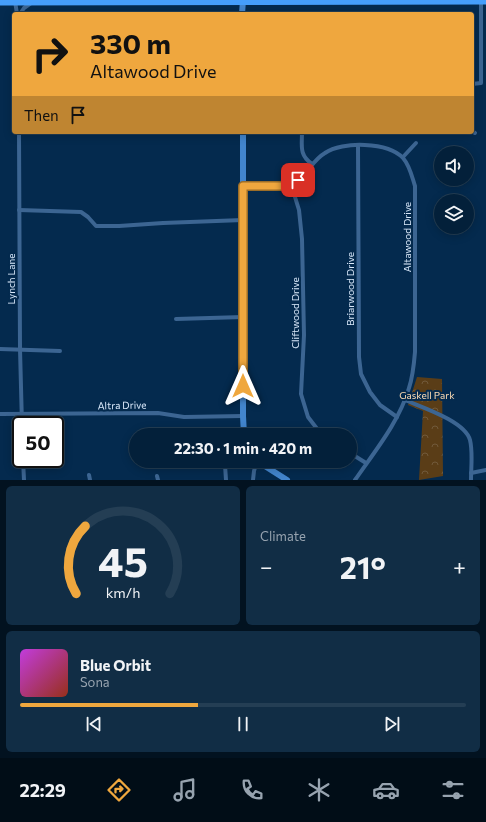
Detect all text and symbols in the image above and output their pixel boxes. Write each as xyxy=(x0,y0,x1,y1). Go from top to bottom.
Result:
text: 330 m xyxy=(90,26,171,60)
icon: right xyxy=(24,28,76,80)
text: Altawood Drive xyxy=(90,60,217,82)
icon: arrive xyxy=(67,104,89,126)
text: Then xyxy=(24,106,59,124)
map controls xyxy=(434,146,474,234)
button: sound xyxy=(434,146,474,186)
pin xyxy=(281,163,315,197)
icon: arrive xyxy=(287,169,309,191)
button: layers xyxy=(434,194,474,234)
street label: Altawood Drive xyxy=(401,202,413,272)
street label: Briarwood Drive xyxy=(344,252,356,326)
street label: Lynch Lane xyxy=(5,254,17,304)
street label: Cliftwood Drive xyxy=(289,277,301,349)
position arrow xyxy=(222,365,264,407)
park label: Gaskell Park xyxy=(399,389,455,401)
street label: Altra Drive xyxy=(98,399,146,411)
speed limit sign: 50 xyxy=(12,416,64,468)
text: 22:30 · 1 min · 420 m xyxy=(174,439,312,457)
text: Climate xyxy=(260,528,306,544)
text: 45 xyxy=(98,534,148,585)
text: 21° xyxy=(340,548,386,585)
text: − xyxy=(260,553,273,580)
text: + xyxy=(453,553,466,580)
text: km/h xyxy=(106,582,140,600)
text: Blue Orbit xyxy=(80,656,151,674)
text: Sona xyxy=(80,674,110,690)
icon: previous xyxy=(83,713,105,735)
icon: pause xyxy=(232,713,254,735)
icon: next xyxy=(381,713,403,735)
icon: directions xyxy=(105,776,133,804)
icon: music xyxy=(171,776,199,804)
icon: phone xyxy=(238,776,266,804)
icon: climate xyxy=(305,776,333,804)
icon: car xyxy=(372,776,400,804)
icon: filters xyxy=(439,776,467,804)
text: 22:29 xyxy=(19,779,66,801)

